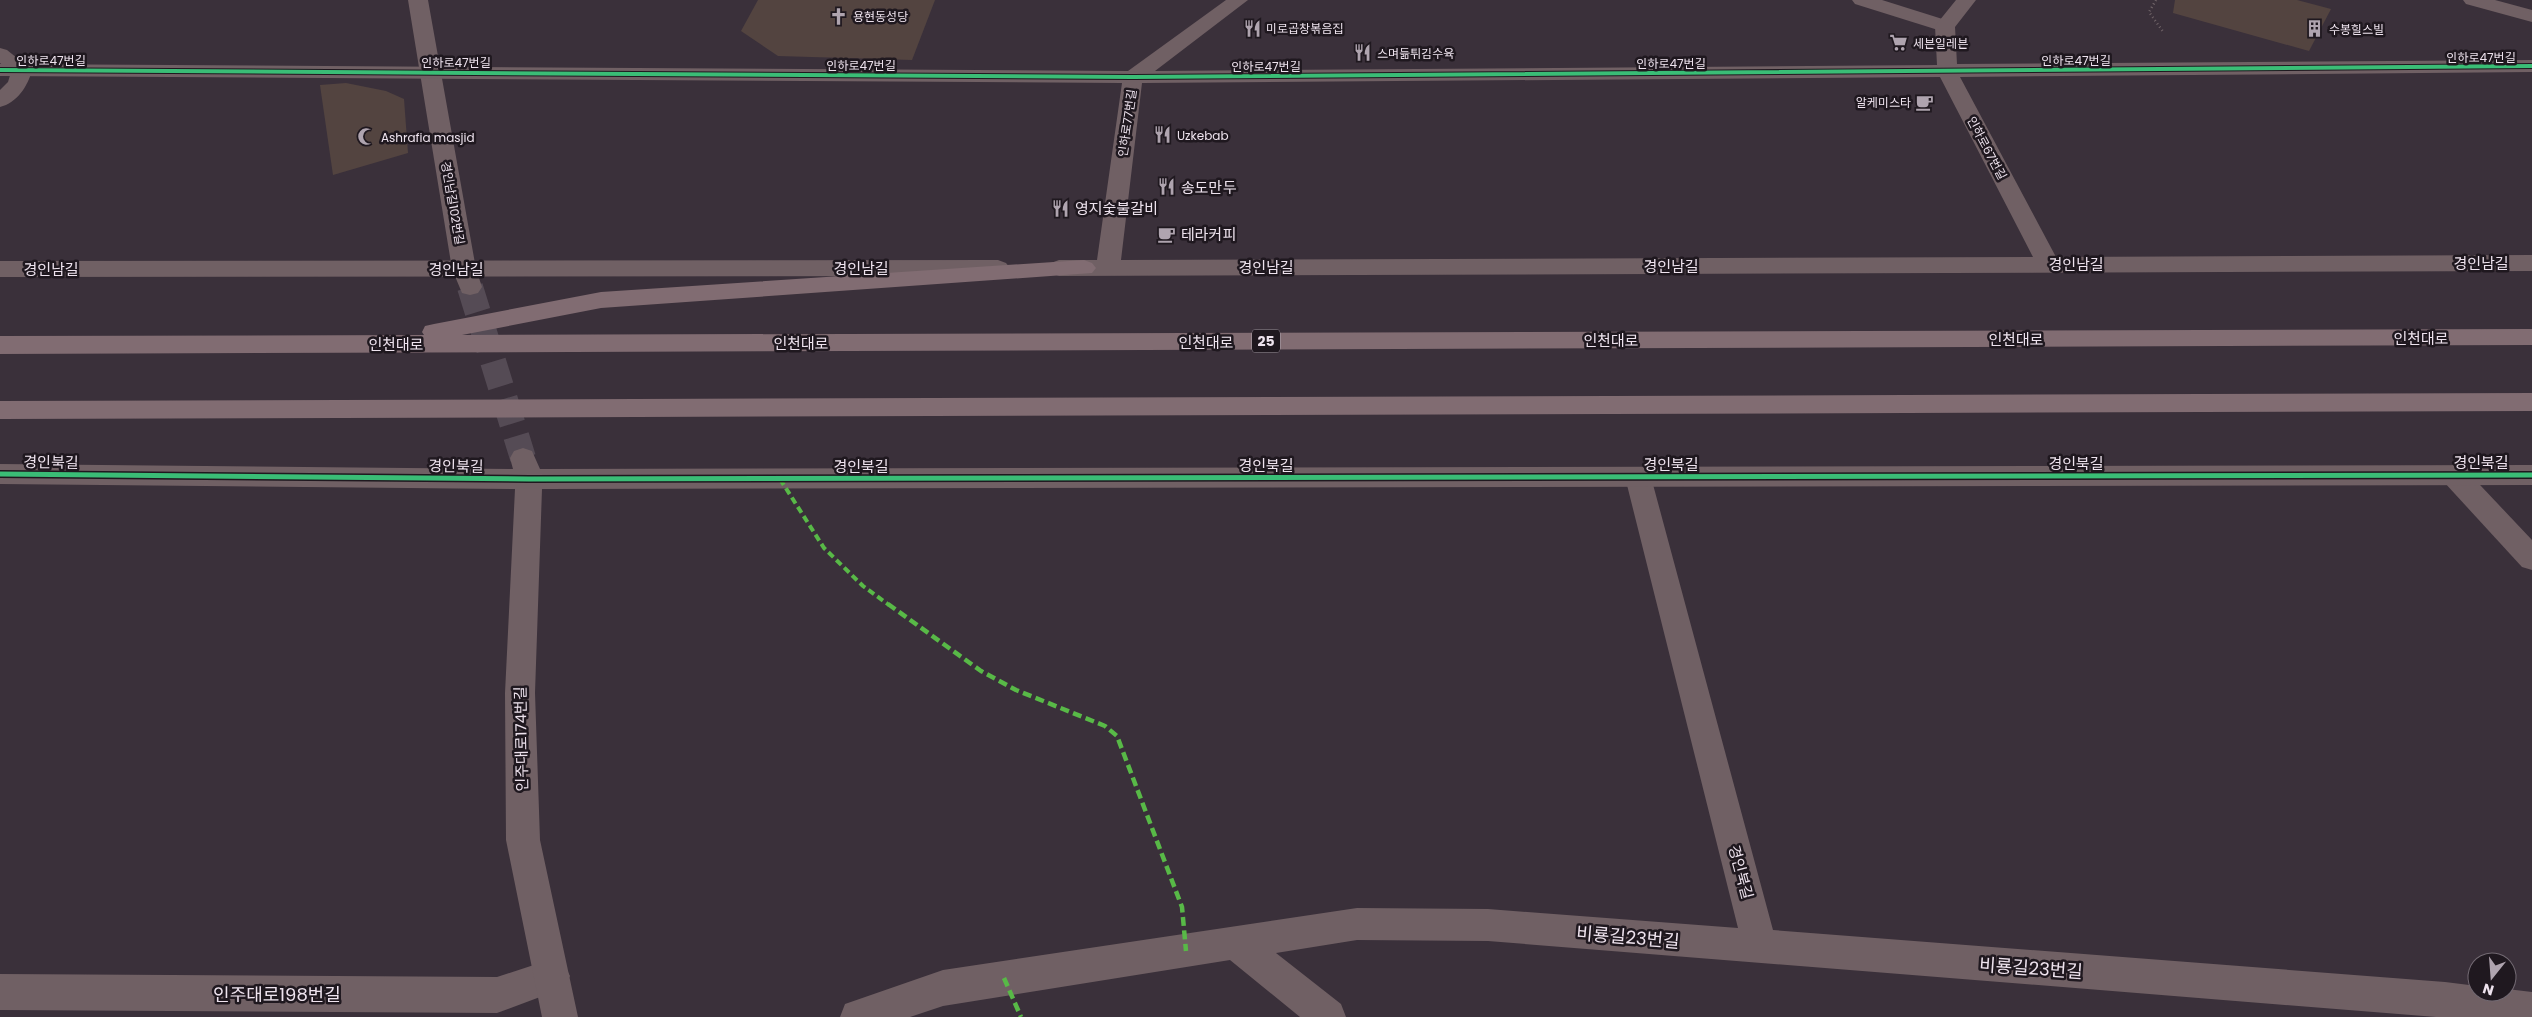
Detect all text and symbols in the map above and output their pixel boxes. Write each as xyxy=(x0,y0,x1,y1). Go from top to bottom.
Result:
church icon: 용현동성당 xyxy=(829,6,849,26)
place label: 용현동성당 xyxy=(853,8,908,25)
restaurant icon: 미로곱창볶음집 xyxy=(1242,18,1262,38)
building icon: 수봉힐스빌 xyxy=(2305,19,2325,39)
place label: 미로곱창볶음집 xyxy=(1266,20,1343,37)
place label: 수봉힐스빌 xyxy=(2329,21,2384,38)
supermarket icon: 세븐일레븐 xyxy=(1889,33,1909,53)
place label: 세븐일레븐 xyxy=(1913,35,1968,52)
restaurant icon: 스며듦튀김수육 xyxy=(1353,43,1373,63)
place label: 스며듦튀김수육 xyxy=(1377,45,1454,62)
street label: 인하로47번길 xyxy=(2446,49,2516,66)
street label: 인하로47번길 xyxy=(16,52,86,69)
street label: 인하로47번길 xyxy=(2041,52,2111,69)
street label: 인하로47번길 xyxy=(421,54,491,71)
street label: 인하로47번길 xyxy=(1636,55,1706,72)
street label: 인하로47번길 xyxy=(826,57,896,74)
street label: 인하로47번길 xyxy=(1231,58,1301,75)
street label: 인하로77번길 xyxy=(1114,88,1140,158)
cafe icon: 알케미스타 xyxy=(1915,92,1935,112)
place label: 알케미스타 xyxy=(1856,94,1911,111)
street label: 인하로67번길 xyxy=(1963,113,2011,183)
restaurant icon: Uzkebab xyxy=(1153,125,1173,145)
mosque icon: Ashrafia masjid xyxy=(357,127,377,147)
place label: Uzkebab xyxy=(1177,127,1229,144)
place label: Ashrafia masjid xyxy=(381,129,475,146)
street label: 경인남길102번길 xyxy=(437,160,469,246)
restaurant icon: 송도만두 xyxy=(1157,177,1177,197)
place label: 송도만두 xyxy=(1181,177,1236,198)
restaurant icon: 영지숯불갈비 xyxy=(1051,198,1071,218)
place label: 영지숯불갈비 xyxy=(1075,198,1158,219)
cafe icon: 테라커피 xyxy=(1157,224,1177,244)
place label: 테라커피 xyxy=(1181,224,1236,245)
street label: 경인남길 xyxy=(2453,253,2509,274)
street label: 경인남길 xyxy=(2048,254,2104,275)
street label: 경인남길 xyxy=(1643,256,1699,277)
street label: 경인남길 xyxy=(1238,257,1294,278)
street label: 경인남길 xyxy=(833,258,889,279)
street label: 경인남길 xyxy=(23,259,79,280)
street label: 경인남길 xyxy=(428,259,484,280)
street label: 인천대로 xyxy=(2393,328,2449,349)
street label: 인천대로 xyxy=(1988,329,2044,350)
road number: 25 xyxy=(1252,330,1280,352)
street label: 인천대로 xyxy=(1583,330,1639,351)
street label: 인천대로 xyxy=(1178,332,1234,353)
street label: 인천대로 xyxy=(773,333,829,354)
street label: 인천대로 xyxy=(368,334,424,355)
street label: 경인북길 xyxy=(23,451,79,473)
street label: 경인북길 xyxy=(2453,452,2509,473)
street label: 경인북길 xyxy=(2048,453,2104,474)
street label: 경인북길 xyxy=(1643,454,1699,475)
street label: 경인북길 xyxy=(428,455,484,477)
street label: 경인북길 xyxy=(1238,455,1294,476)
street label: 경인북길 xyxy=(833,456,889,477)
street label: 인주대로174번길 xyxy=(510,686,532,792)
street label: 경인북길 xyxy=(1724,843,1758,901)
street label: 비룡길23번길 xyxy=(1575,920,1681,954)
street label: 비룡길23번길 xyxy=(1978,952,2084,984)
north arrow xyxy=(2467,952,2517,1002)
text: N xyxy=(2480,978,2496,1001)
street label: 인주대로198번길 xyxy=(213,982,341,1007)

